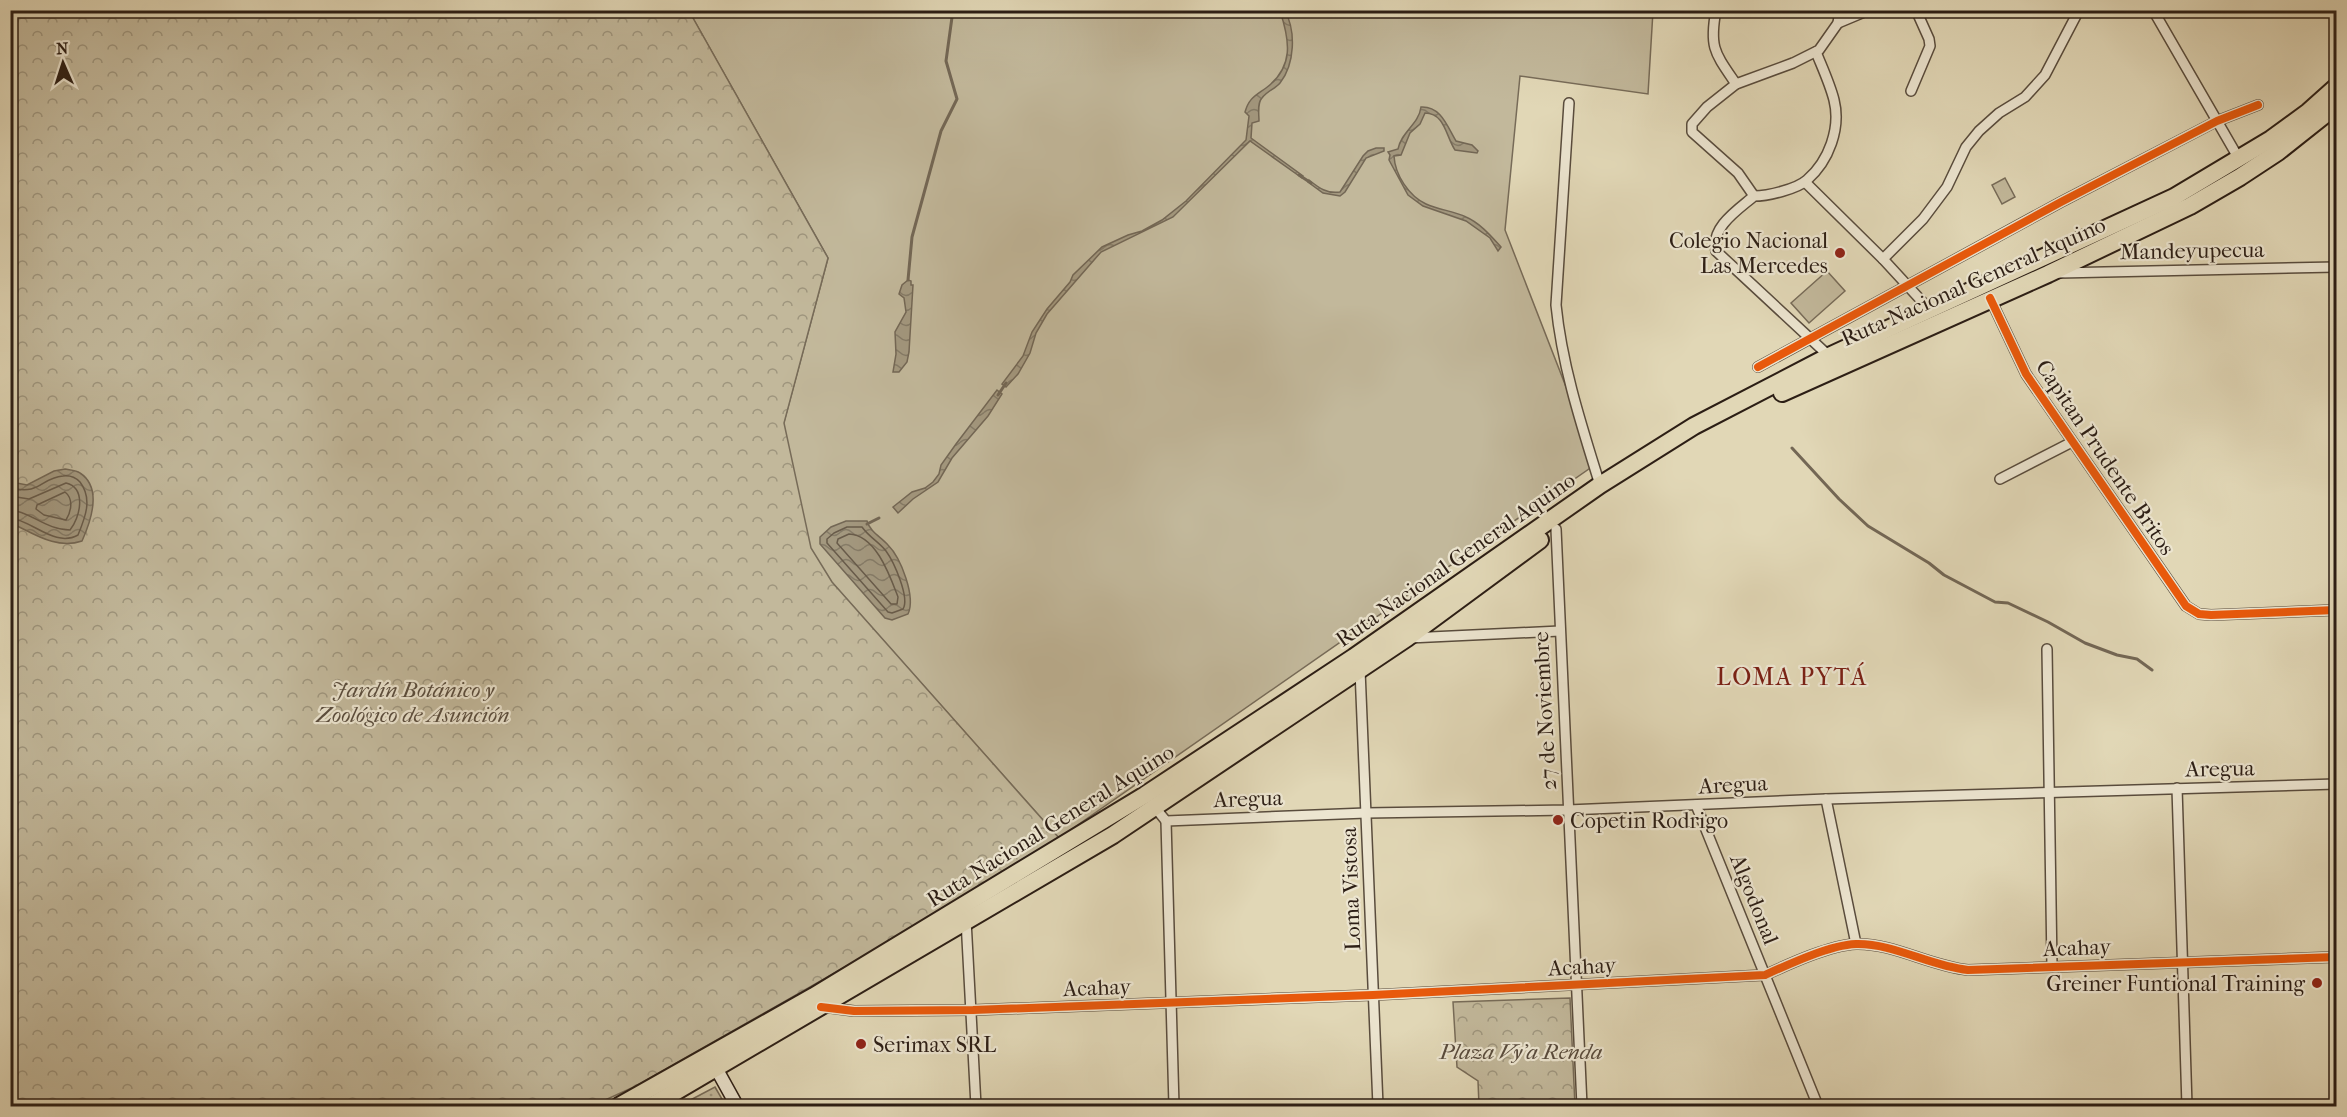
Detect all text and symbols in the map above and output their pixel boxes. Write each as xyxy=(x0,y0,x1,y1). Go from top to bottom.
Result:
north arrow xyxy=(33,33,93,93)
text: N xyxy=(56,39,70,58)
street label: Ruta Nacional General Aquino xyxy=(1837,212,2110,352)
place label: Colegio Nacional Las Mercedes xyxy=(1669,228,1828,279)
street label: Mandeyupecua xyxy=(2119,237,2265,265)
marker: Colegio Nacional Las Mercedes xyxy=(1833,246,1847,260)
street label: Capitan Prudente Britos xyxy=(2030,355,2180,560)
street label: Ruta Nacional General Aquino xyxy=(1331,467,1580,653)
street label: 27 de Noviembre xyxy=(1528,631,1562,791)
district label: LOMA PYTÁ xyxy=(1716,662,1868,691)
park label: Jardín Botánico y Zoológico de Asunción xyxy=(314,677,510,728)
street label: Ruta Nacional General Aquino xyxy=(922,739,1179,913)
street label: Aregua xyxy=(2184,755,2256,783)
street label: Aregua xyxy=(1697,770,1769,800)
street label: Aregua xyxy=(1212,785,1284,813)
place label: Copetin Rodrigo xyxy=(1570,808,1728,834)
marker: Copetin Rodrigo xyxy=(1551,813,1565,827)
street label: Loma Vistosa xyxy=(1336,826,1366,951)
street label: Algodonal xyxy=(1724,849,1784,948)
street label: Acahay xyxy=(2042,934,2113,962)
street label: Acahay xyxy=(1546,952,1618,982)
place label: Greiner Funtional Training xyxy=(2046,971,2305,997)
street label: Acahay xyxy=(1062,974,1133,1002)
marker: Greiner Funtional Training xyxy=(2310,976,2324,990)
place label: Serimax SRL xyxy=(873,1032,997,1058)
marker: Serimax SRL xyxy=(854,1037,868,1051)
park label: Plaza Vy'a Renda xyxy=(1439,1039,1602,1065)

